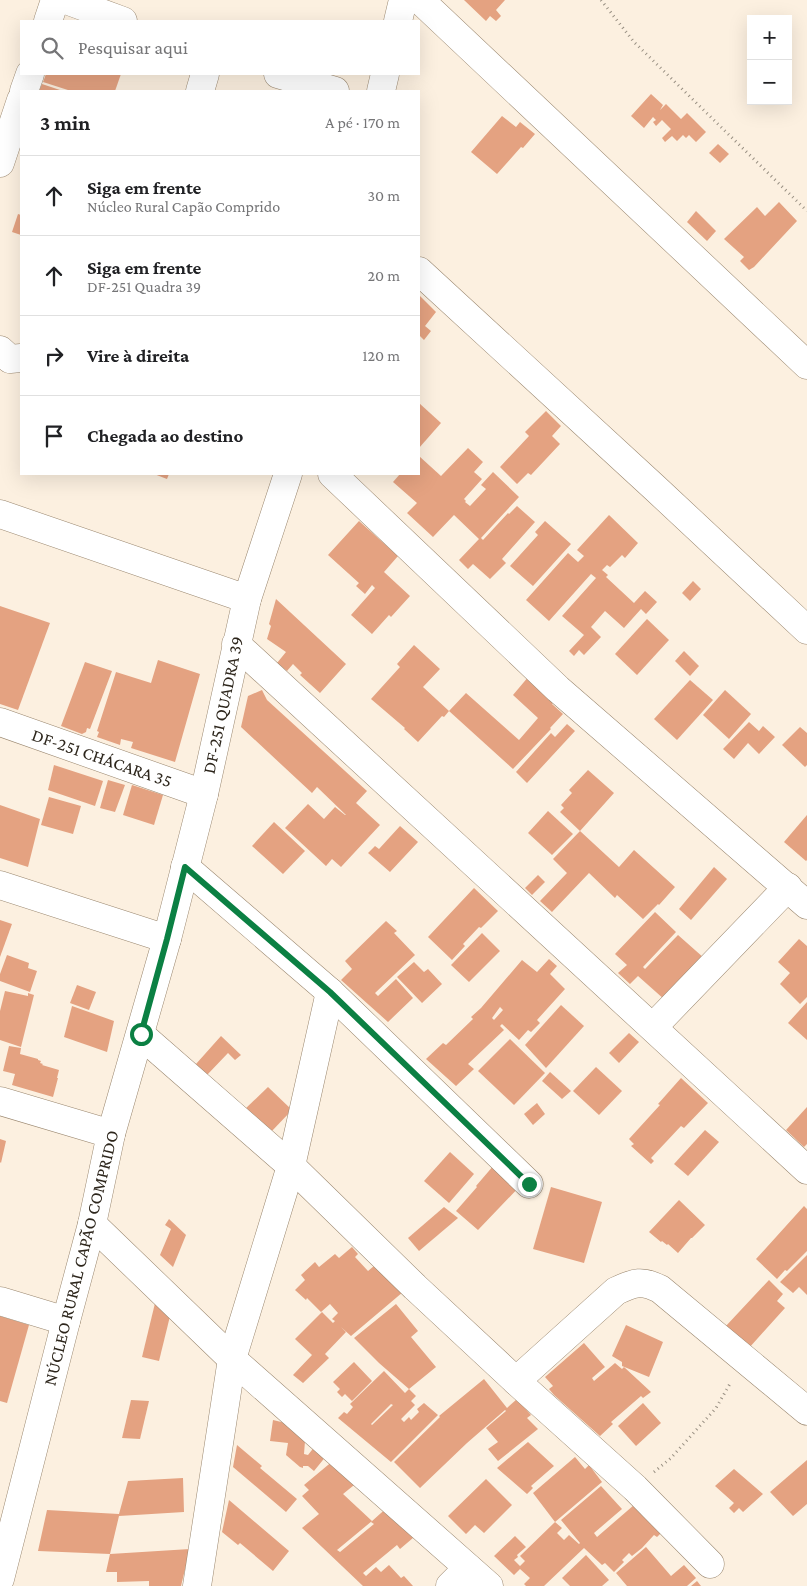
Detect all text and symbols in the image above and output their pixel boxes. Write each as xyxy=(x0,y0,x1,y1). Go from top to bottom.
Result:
map controls xyxy=(747,15,792,105)
button: + xyxy=(747,15,792,60)
search box xyxy=(20,20,420,75)
icon: search xyxy=(38,34,66,62)
text: Pesquisar aqui xyxy=(78,37,188,58)
button: − xyxy=(747,60,792,105)
text: 3 min xyxy=(40,111,90,135)
text: A pé · 170 m xyxy=(325,114,400,131)
text: Siga em frente xyxy=(87,177,201,198)
icon: ahead xyxy=(40,182,68,210)
text: 30 m xyxy=(368,187,400,204)
text: Núcleo Rural Capão Comprido xyxy=(87,198,280,215)
text: Siga em frente xyxy=(87,257,201,278)
icon: ahead xyxy=(40,262,68,290)
text: 20 m xyxy=(367,267,400,284)
text: DF-251 Quadra 39 xyxy=(87,278,201,295)
icon: right xyxy=(40,342,68,370)
text: Vire à direita xyxy=(87,345,189,366)
text: 120 m xyxy=(362,347,400,364)
icon: arrive xyxy=(40,422,68,450)
text: Chegada ao destino xyxy=(87,425,243,446)
street label: DF-251 QUADRA 39 xyxy=(199,635,247,775)
street label: DF-251 CHÁCARA 35 xyxy=(29,725,175,791)
route start xyxy=(130,1023,153,1046)
street label: NÚCLEO RURAL CAPÃO COMPRIDO xyxy=(40,1128,122,1388)
route end xyxy=(518,1173,541,1196)

